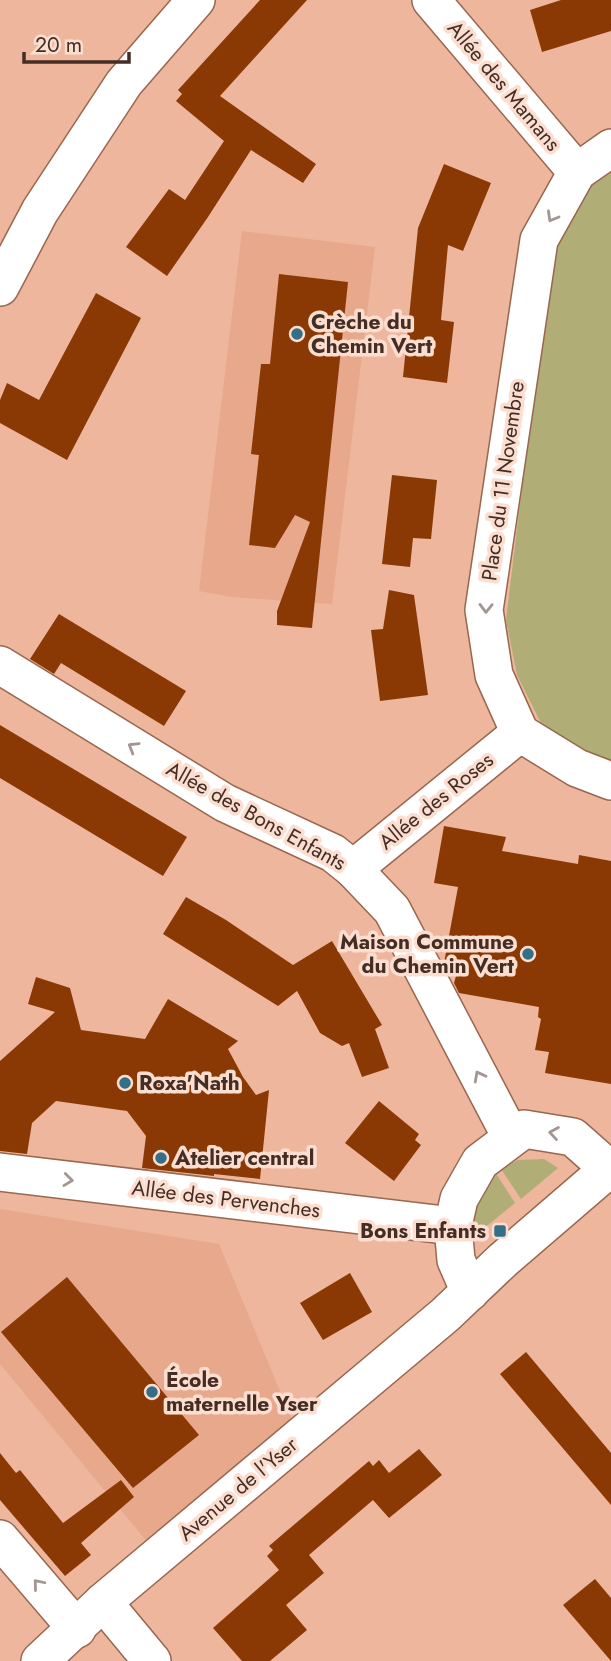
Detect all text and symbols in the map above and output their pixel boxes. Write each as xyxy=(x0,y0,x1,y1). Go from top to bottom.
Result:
street label: Allée des Mamans xyxy=(440,14,568,158)
scale bar xyxy=(24,21,130,65)
text: 20 m xyxy=(35,30,82,60)
one-way arrow xyxy=(547,210,560,222)
place label: Crèche du Chemin Vert xyxy=(311,307,433,361)
marker: Crèche du Chemin Vert xyxy=(289,326,305,342)
street label: Place du 11 Novembre xyxy=(474,379,532,583)
one-way arrow xyxy=(478,604,494,614)
one-way arrow xyxy=(127,742,140,755)
street label: Allée des Roses xyxy=(372,745,500,857)
street label: Allée des Bons Enfants xyxy=(161,754,351,878)
place label: Maison Commune du Chemin Vert xyxy=(340,927,514,981)
marker: Maison Commune du Chemin Vert xyxy=(520,946,536,962)
place label: Roxa'Nath xyxy=(139,1068,240,1098)
one-way arrow xyxy=(474,1071,488,1083)
marker: Roxa'Nath xyxy=(117,1075,133,1091)
one-way arrow xyxy=(548,1126,560,1141)
place label: Atelier central xyxy=(174,1143,314,1173)
marker: Atelier central xyxy=(153,1150,169,1166)
one-way arrow xyxy=(62,1173,74,1188)
street label: Allée des Pervenches xyxy=(130,1173,322,1225)
place label: Bons Enfants xyxy=(360,1216,486,1246)
marker: Bons Enfants xyxy=(492,1223,508,1239)
place label: École maternelle Yser xyxy=(166,1365,318,1419)
marker: École maternelle Yser xyxy=(144,1384,160,1400)
street label: Avenue de l'Yser xyxy=(172,1430,305,1548)
one-way arrow xyxy=(34,1579,46,1592)

